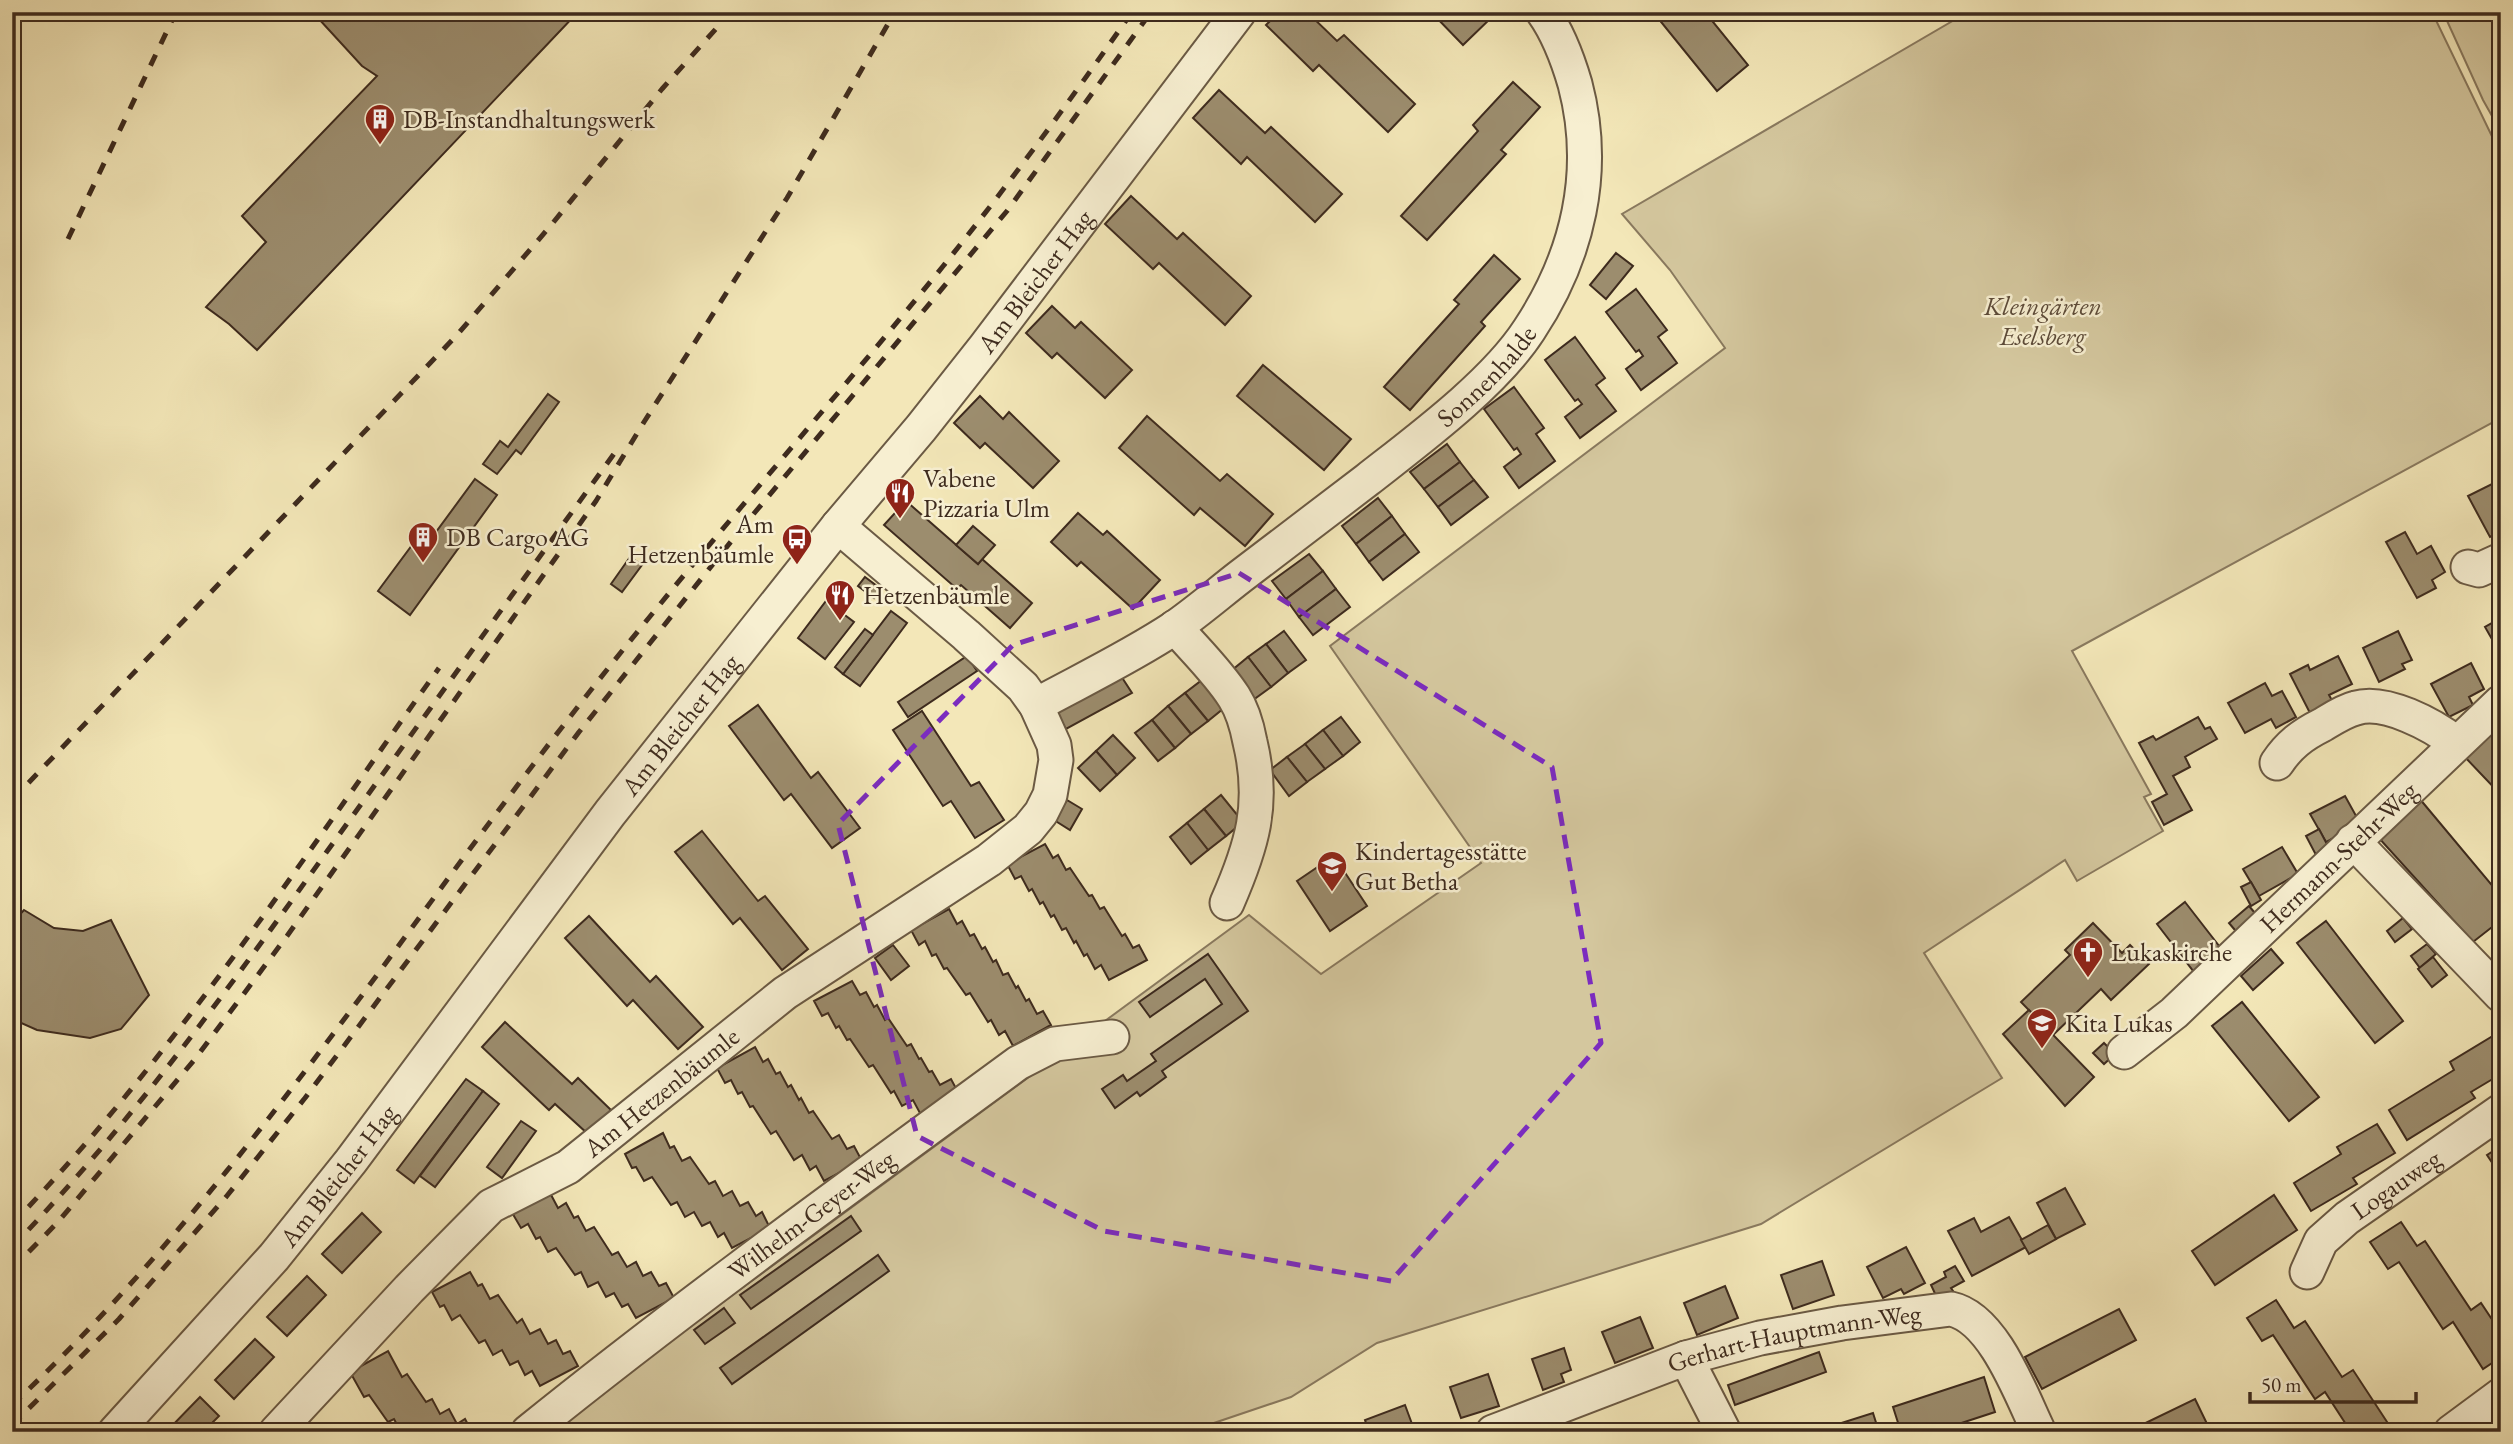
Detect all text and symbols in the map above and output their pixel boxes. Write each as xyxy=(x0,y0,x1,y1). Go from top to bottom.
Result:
building icon: DB-Instandhaltungswerk xyxy=(363,102,397,146)
place label: DB-Instandhaltungswerk xyxy=(403,102,656,136)
street label: Am Bleicher Hag xyxy=(969,202,1101,361)
park label: Kleingärten Eselsberg xyxy=(1983,289,2102,353)
street label: Sonnenhalde xyxy=(1430,319,1544,435)
place label: Vabene Pizzaria Ulm xyxy=(923,461,1050,525)
restaurant icon: Vabene Pizzaria Ulm xyxy=(883,476,917,520)
place label: Am Hetzenbäumle xyxy=(627,507,774,571)
building icon: DB Cargo AG xyxy=(406,520,440,564)
place label: DB Cargo AG xyxy=(446,520,589,554)
bus stop icon: Am Hetzenbäumle xyxy=(780,522,814,566)
restaurant icon: Hetzenbäumle xyxy=(823,578,857,622)
place label: Hetzenbäumle xyxy=(863,578,1010,612)
street label: Am Bleicher Hag xyxy=(613,646,747,804)
street label: Hermann-Stehr-Weg xyxy=(2252,773,2425,940)
place label: Kindertagesstätte Gut Betha xyxy=(1355,834,1527,898)
school or university icon: Kindertagesstätte Gut Betha xyxy=(1315,849,1349,893)
church icon: Lukaskirche xyxy=(2071,935,2105,979)
place label: Lukaskirche xyxy=(2111,935,2232,969)
school or university icon: Kita Lukas xyxy=(2025,1006,2059,1050)
place label: Kita Lukas xyxy=(2065,1006,2173,1040)
street label: Am Hetzenbäumle xyxy=(576,1019,746,1165)
street label: Am Bleicher Hag xyxy=(271,1097,405,1255)
street label: Wilhelm-Geyer-Weg xyxy=(721,1141,902,1288)
street label: Logauweg xyxy=(2344,1141,2448,1227)
street label: Gerhart-Hauptmann-Weg xyxy=(1662,1296,1924,1381)
scale bar xyxy=(2250,1360,2417,1404)
text: 50 m xyxy=(2261,1371,2302,1398)

